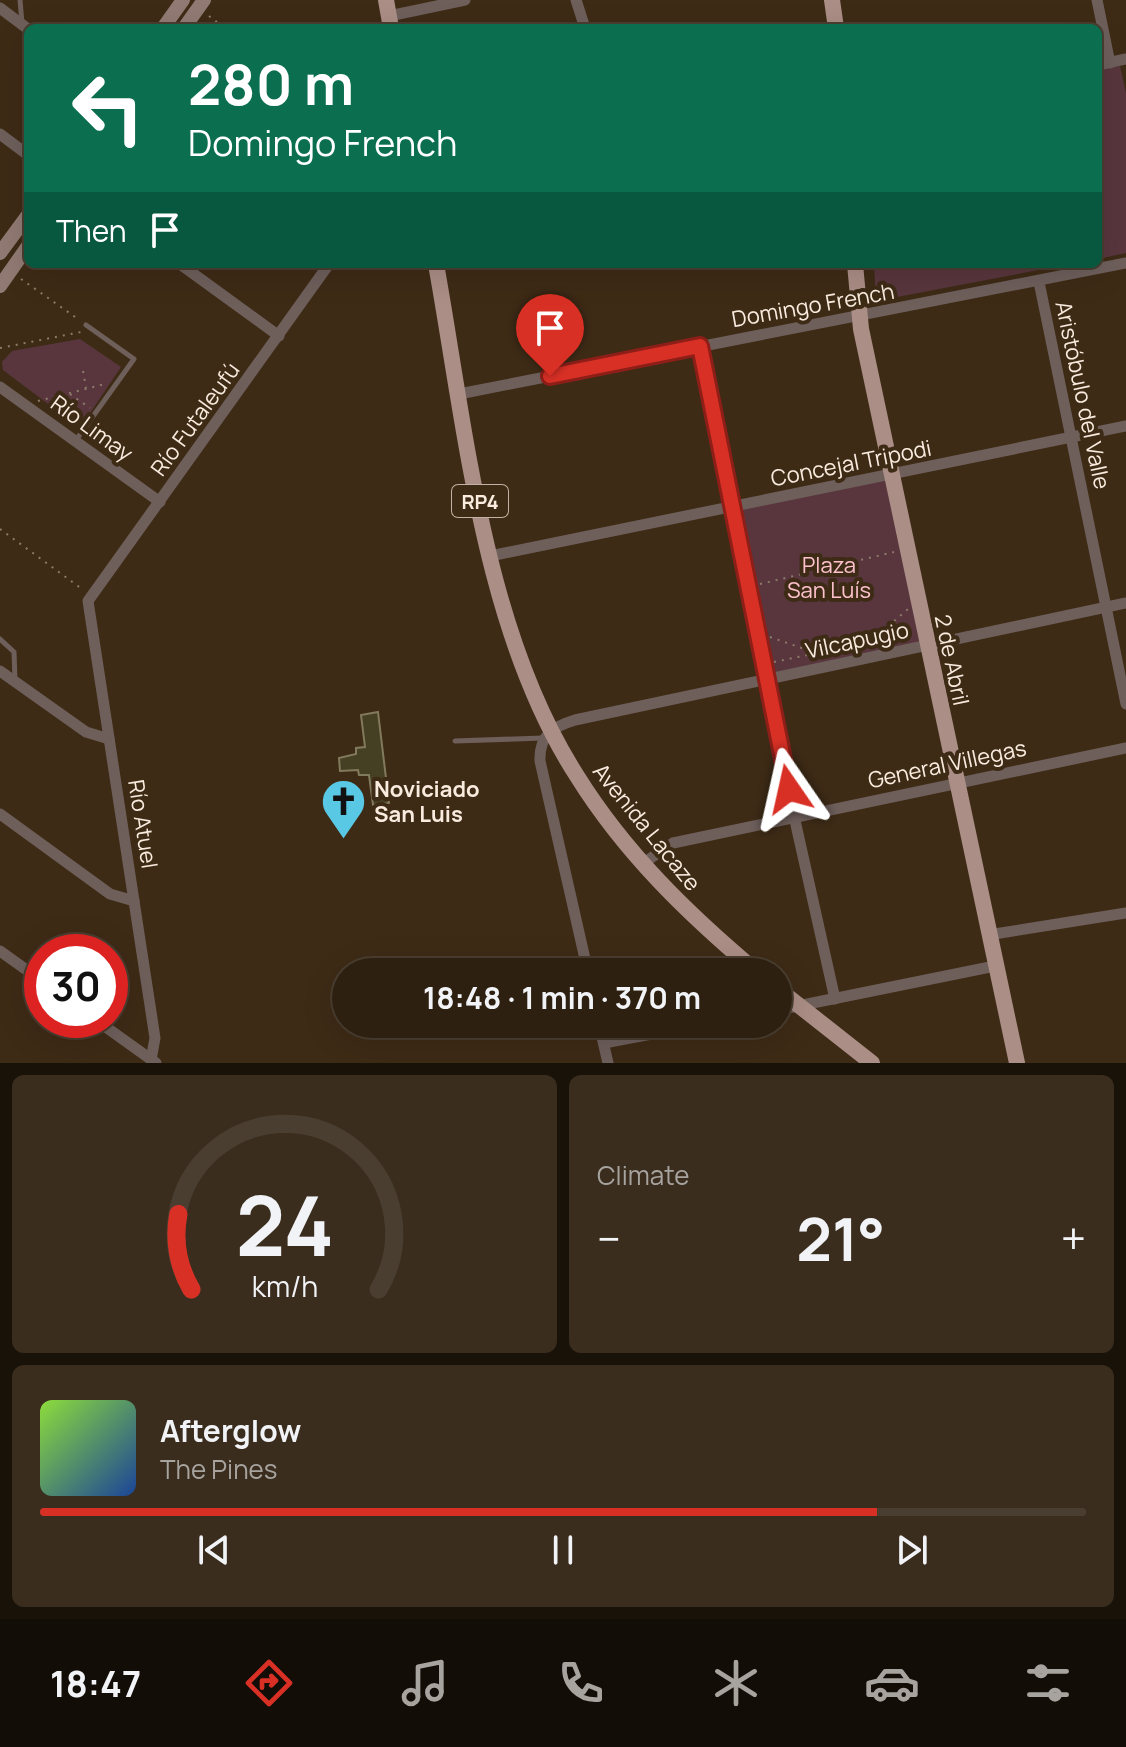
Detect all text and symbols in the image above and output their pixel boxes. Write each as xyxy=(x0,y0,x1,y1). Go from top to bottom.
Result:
text: 280 m xyxy=(188,45,354,122)
icon: left xyxy=(56,56,160,160)
text: Domingo French xyxy=(188,118,457,167)
icon: arrive xyxy=(143,208,187,252)
text: Then xyxy=(56,210,127,251)
street label: Domingo French xyxy=(729,276,897,334)
pin xyxy=(516,294,584,376)
street label: Aristóbulo del Valle xyxy=(1048,298,1118,492)
icon: arrive xyxy=(528,306,572,350)
street label: Río Futaleufú xyxy=(144,356,246,482)
street label: Río Limay xyxy=(45,388,139,468)
street label: Concejal Tripodi xyxy=(768,433,934,493)
road number: RP4 xyxy=(452,485,508,517)
park label: Plaza San Luís xyxy=(787,550,871,605)
street label: 2 de Abril xyxy=(928,612,976,708)
street label: Vilcapugio xyxy=(803,614,911,666)
street label: General Villegas xyxy=(865,733,1029,795)
position arrow xyxy=(747,747,831,831)
street label: Avenida Lacaze xyxy=(586,757,708,897)
place label: Noviciado San Luis xyxy=(374,774,480,829)
street label: Río Atuel xyxy=(121,777,165,871)
church icon: Noviciado San Luis xyxy=(319,778,367,841)
speed limit sign: 30 xyxy=(24,934,128,1038)
text: 18:48 · 1 min · 370 m xyxy=(423,977,701,1018)
text: Climate xyxy=(597,1157,689,1193)
text: 24 xyxy=(235,1167,334,1281)
text: 21° xyxy=(796,1197,885,1279)
text: − xyxy=(597,1208,621,1268)
text: + xyxy=(1061,1208,1086,1268)
text: km/h xyxy=(251,1267,318,1306)
text: Afterglow xyxy=(160,1410,301,1451)
text: The Pines xyxy=(160,1451,277,1487)
icon: previous xyxy=(192,1528,236,1572)
icon: pause xyxy=(541,1528,585,1572)
icon: next xyxy=(890,1528,934,1572)
icon: directions xyxy=(241,1655,297,1711)
icon: music xyxy=(397,1655,453,1711)
icon: phone xyxy=(553,1655,609,1711)
icon: climate xyxy=(708,1655,764,1711)
icon: car xyxy=(864,1655,920,1711)
icon: filters xyxy=(1020,1655,1076,1711)
text: 18:47 xyxy=(50,1659,141,1708)

